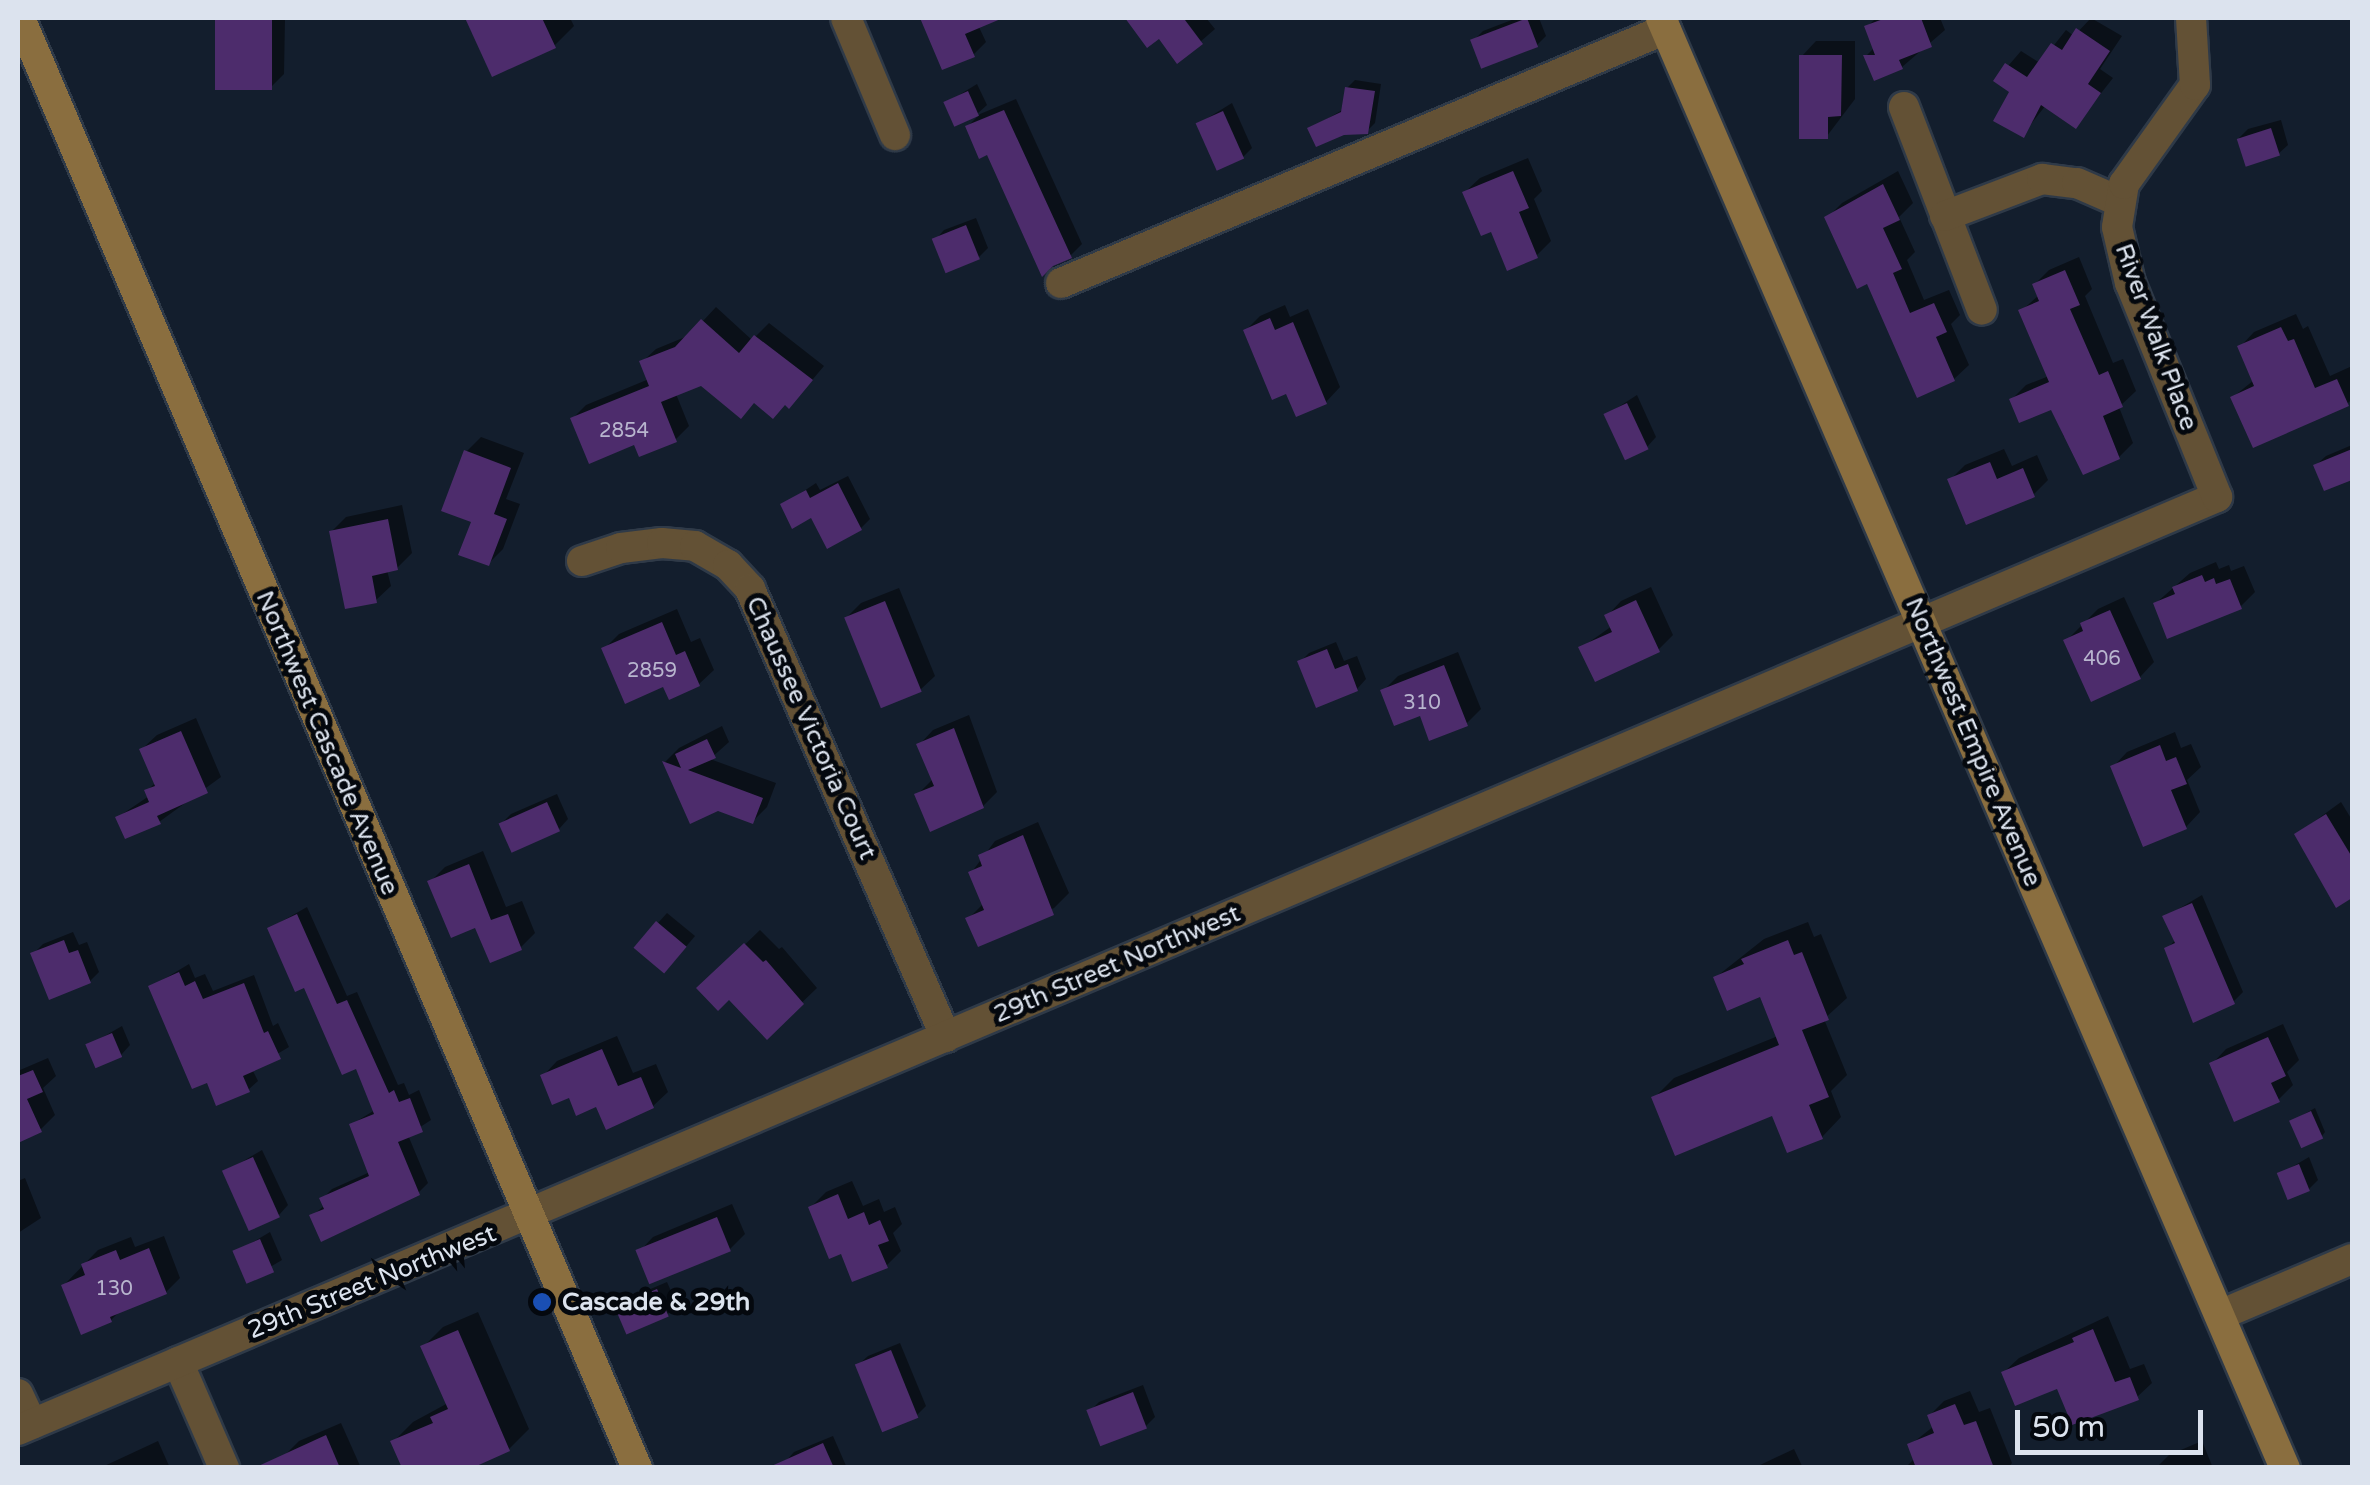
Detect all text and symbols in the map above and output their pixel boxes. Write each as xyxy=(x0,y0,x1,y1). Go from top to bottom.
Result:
street label: River Walk Place xyxy=(2108,240,2204,434)
house number: 2854 xyxy=(599,419,649,443)
street label: Northwest Cascade Avenue xyxy=(249,586,405,900)
street label: Chaussee Victoria Court xyxy=(739,592,883,864)
street label: Northwest Empire Avenue xyxy=(1898,593,2048,891)
house number: 406 xyxy=(2083,647,2121,671)
house number: 2859 xyxy=(627,659,677,683)
house number: 310 xyxy=(1403,691,1441,715)
street label: 29th Street Northwest xyxy=(989,898,1245,1030)
street label: 29th Street Northwest xyxy=(244,1218,500,1346)
house number: 130 xyxy=(95,1277,133,1301)
place label: Cascade & 29th xyxy=(562,1287,750,1317)
marker: Cascade & 29th xyxy=(531,1291,553,1313)
scale bar xyxy=(2020,1390,2208,1452)
text: 50 m xyxy=(2032,1409,2105,1446)

